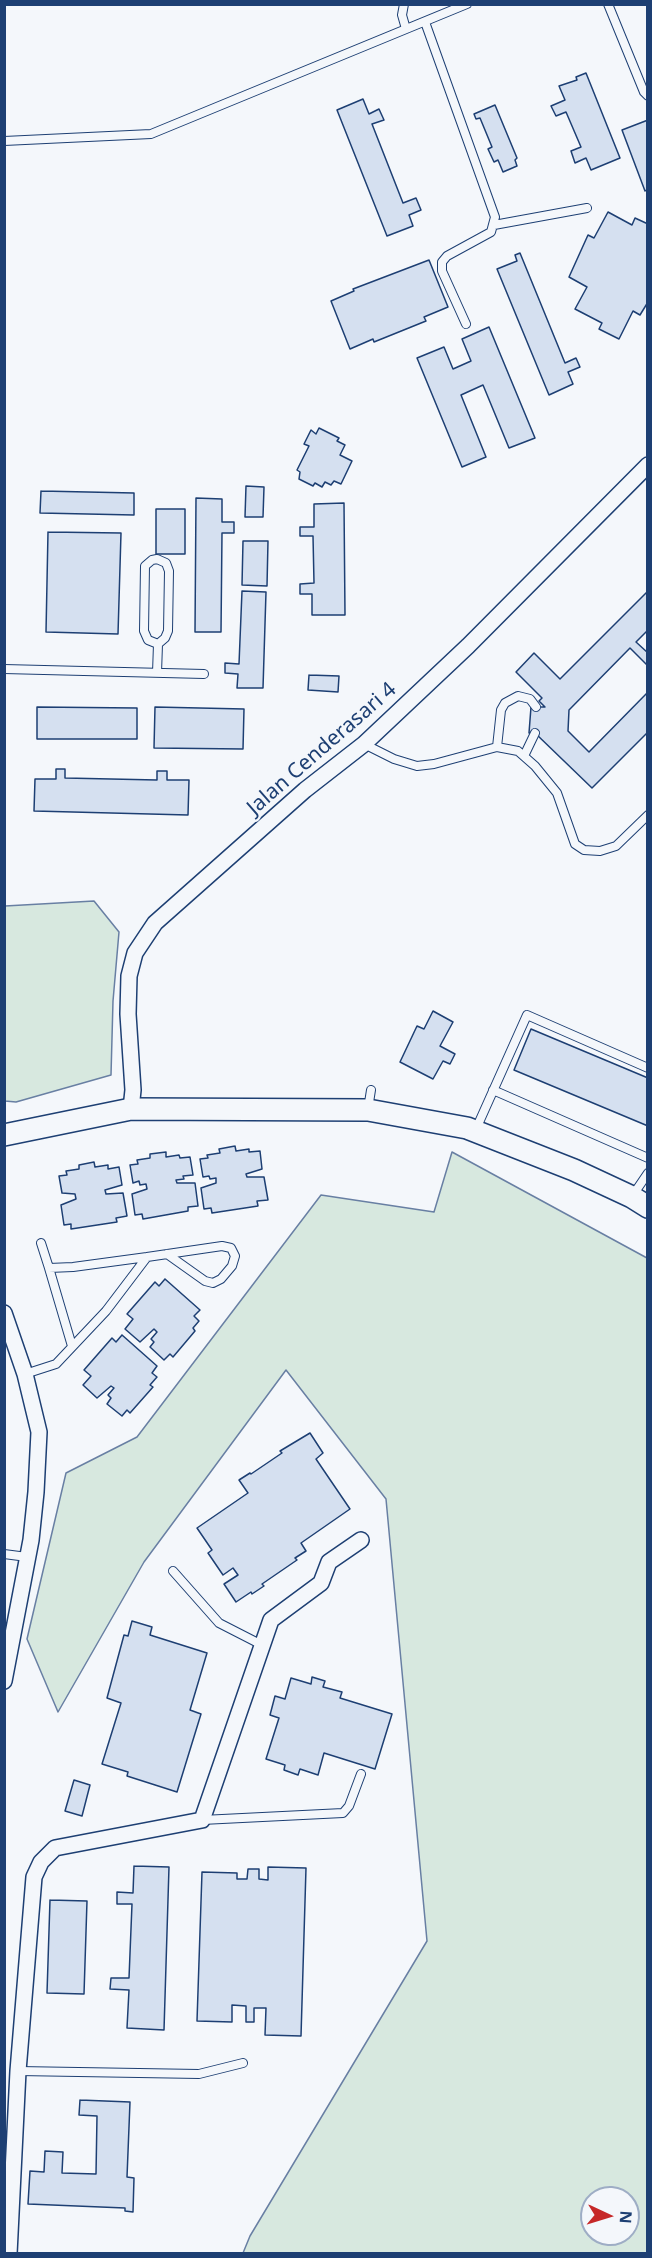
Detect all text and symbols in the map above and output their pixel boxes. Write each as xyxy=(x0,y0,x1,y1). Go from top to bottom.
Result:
street label: Jalan Cenderasari 4 xyxy=(242,677,402,821)
north arrow xyxy=(580,2186,640,2246)
text: N xyxy=(615,2210,637,2224)

